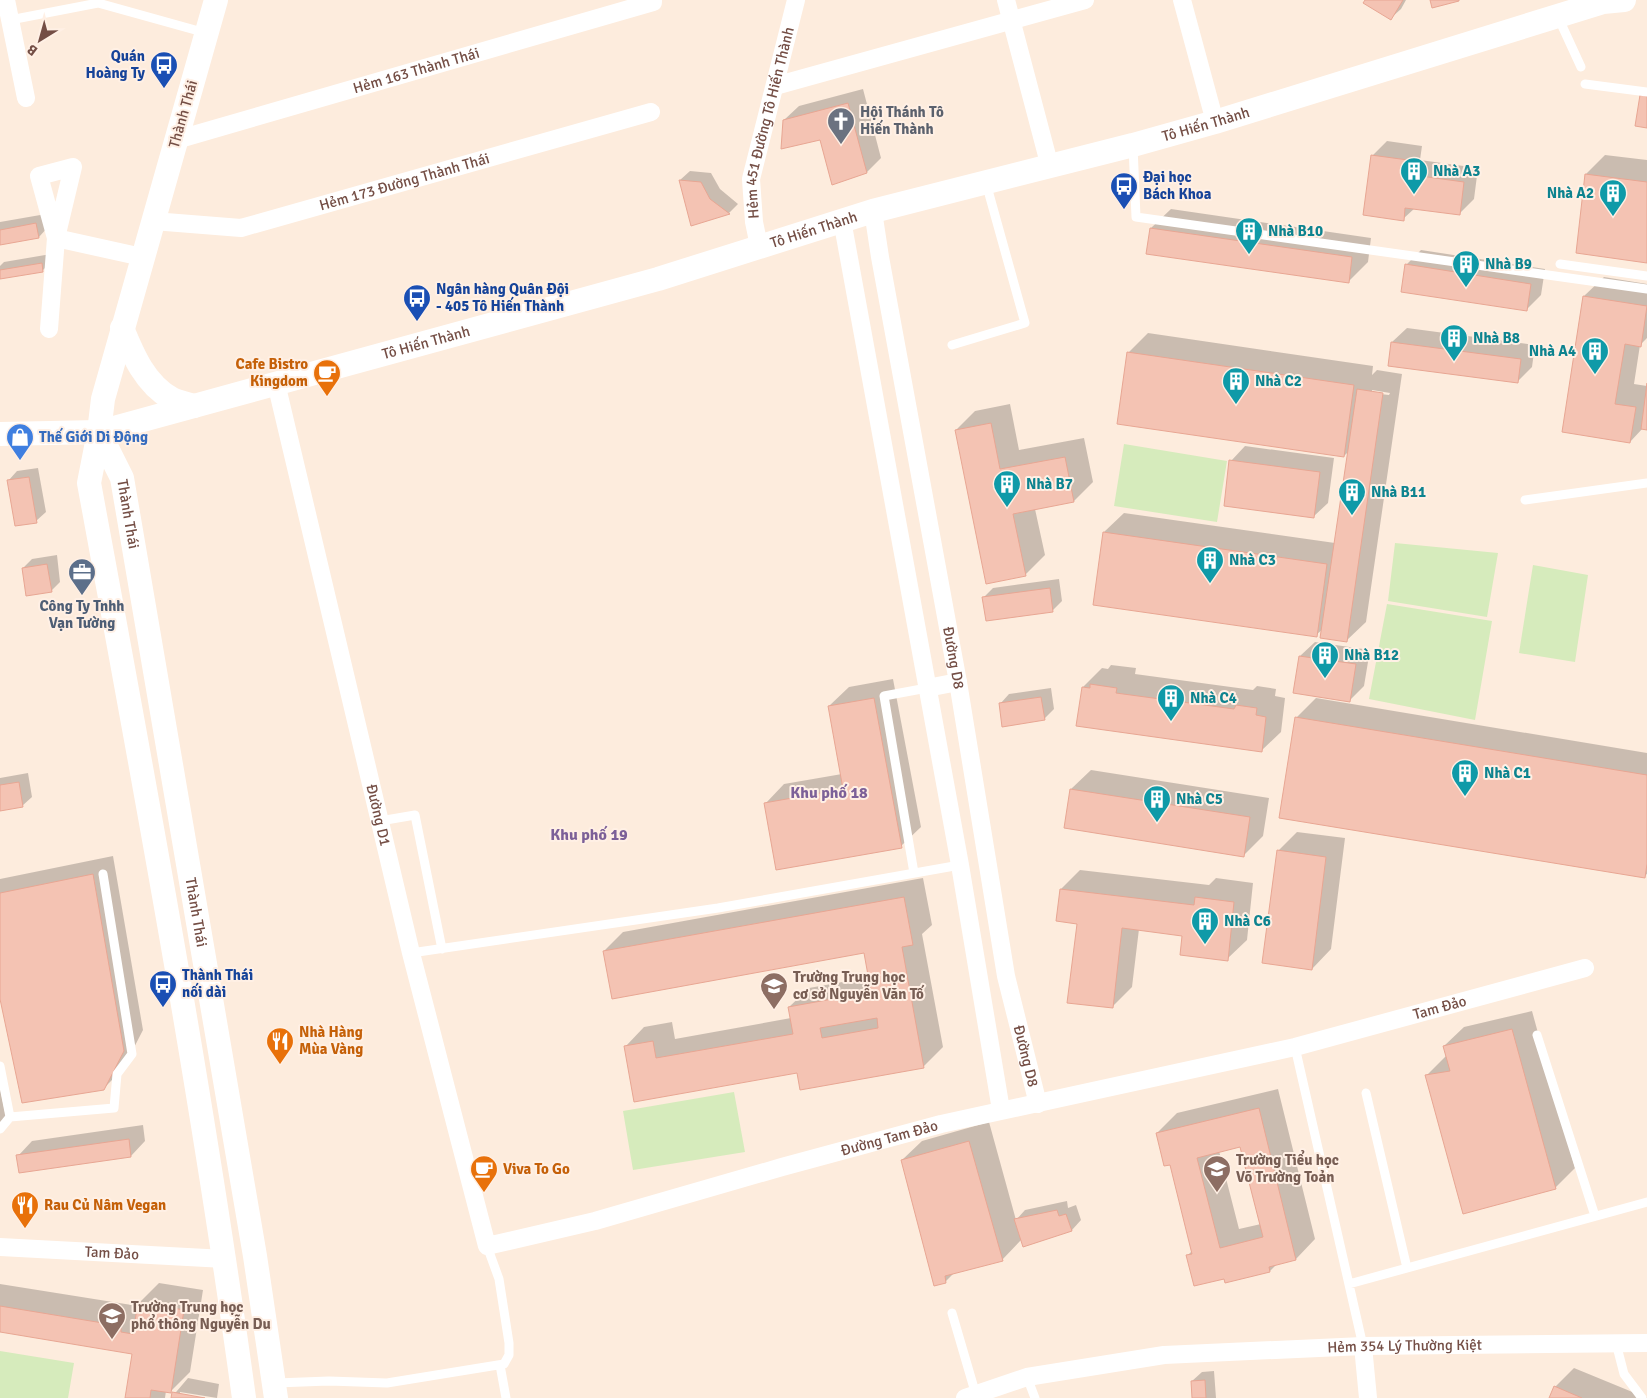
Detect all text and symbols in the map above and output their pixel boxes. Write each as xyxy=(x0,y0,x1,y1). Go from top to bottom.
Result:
north arrow xyxy=(15,15,65,65)
street label: Hẻm 451 Đường Tô Hiến Thành xyxy=(742,25,798,219)
text: B xyxy=(24,40,41,59)
street label: Hẻm 163 Thành Thái xyxy=(351,44,481,97)
place label: Quán Hoàng Ty xyxy=(86,47,146,82)
bus stop icon: Quán Hoàng Ty xyxy=(149,50,179,89)
street label: Thành Thái xyxy=(165,78,201,150)
place label: Hội Thánh Tô Hiến Thành xyxy=(860,103,944,138)
street label: Tô Hiến Thành xyxy=(1160,103,1252,145)
church icon: Hội Thánh Tô Hiến Thành xyxy=(826,106,856,145)
street label: Hẻm 173 Đường Thành Thái xyxy=(317,149,492,214)
building icon: Nhà A3 xyxy=(1399,156,1429,195)
place label: Nhà A3 xyxy=(1433,162,1480,180)
place label: Đại học Bách Khoa xyxy=(1143,168,1212,203)
bus stop icon: Đại học Bách Khoa xyxy=(1109,171,1139,210)
building icon: Nhà A2 xyxy=(1598,178,1628,217)
place label: Nhà A2 xyxy=(1547,184,1594,202)
street label: Tô Hiến Thành xyxy=(768,208,860,252)
building icon: Nhà B10 xyxy=(1234,216,1264,255)
place label: Nhà B10 xyxy=(1268,222,1323,240)
building icon: Nhà B9 xyxy=(1451,249,1481,288)
place label: Nhà B9 xyxy=(1485,255,1532,273)
place label: Ngân hàng Quân Đội - 405 Tô Hiến Thành xyxy=(436,280,569,315)
bus stop icon: Ngân hàng Quân Đội - 405 Tô Hiến Thành xyxy=(402,283,432,322)
street label: Tô Hiến Thành xyxy=(380,322,472,363)
building icon: Nhà B8 xyxy=(1439,323,1469,362)
place label: Nhà B8 xyxy=(1473,329,1520,347)
building icon: Nhà A4 xyxy=(1580,336,1610,375)
place label: Nhà A4 xyxy=(1529,342,1576,360)
place label: Cafe Bistro Kingdom xyxy=(236,355,308,390)
cafe icon: Cafe Bistro Kingdom xyxy=(312,358,342,397)
building icon: Nhà C2 xyxy=(1221,366,1251,405)
place label: Nhà C2 xyxy=(1255,372,1302,390)
shop icon: Thế Giới Di Động xyxy=(5,422,35,461)
place label: Thế Giới Di Động xyxy=(39,427,148,446)
building icon: Nhà B7 xyxy=(992,469,1022,508)
place label: Nhà B7 xyxy=(1026,475,1073,493)
building icon: Nhà B11 xyxy=(1337,477,1367,516)
street label: Thành Thái xyxy=(113,478,143,550)
place label: Nhà B11 xyxy=(1371,483,1426,501)
building icon: Nhà C3 xyxy=(1195,545,1225,584)
place label: Nhà C3 xyxy=(1229,551,1276,569)
office icon: Công Ty Tnhh Vạn Tường xyxy=(67,557,97,596)
place label: Công Ty Tnhh Vạn Tường xyxy=(40,597,124,632)
street label: Đường D8 xyxy=(939,625,968,690)
building icon: Nhà B12 xyxy=(1310,640,1340,679)
place label: Nhà B12 xyxy=(1344,646,1399,664)
building icon: Nhà C4 xyxy=(1156,683,1186,722)
place label: Nhà C4 xyxy=(1190,689,1237,707)
building icon: Nhà C1 xyxy=(1450,758,1480,797)
place label: Nhà C1 xyxy=(1484,764,1531,782)
street label: Đường D1 xyxy=(362,782,394,848)
district label: Khu phố 18 xyxy=(790,783,868,803)
building icon: Nhà C5 xyxy=(1142,784,1172,823)
place label: Nhà C5 xyxy=(1176,790,1223,808)
district label: Khu phố 19 xyxy=(550,825,628,845)
street label: Thành Thái xyxy=(181,876,211,948)
building icon: Nhà C6 xyxy=(1190,906,1220,945)
place label: Nhà C6 xyxy=(1224,912,1271,930)
place label: Thành Thái nối dài xyxy=(182,966,253,1001)
place label: Trường Trung học cơ sở Nguyễn Văn Tố xyxy=(793,968,925,1003)
bus stop icon: Thành Thái nối dài xyxy=(148,969,178,1008)
school or university icon: Trường Trung học cơ sở Nguyễn Văn Tố xyxy=(759,971,789,1010)
street label: Tam Đảo xyxy=(1411,992,1469,1023)
place label: Nhà Hàng Mùa Vàng xyxy=(299,1023,363,1058)
street label: Đường D8 xyxy=(1010,1023,1042,1089)
restaurant icon: Nhà Hàng Mùa Vàng xyxy=(265,1026,295,1065)
street label: Đường Tam Đảo xyxy=(839,1116,940,1160)
place label: Trường Tiểu học Võ Trường Toản xyxy=(1236,1149,1339,1186)
cafe icon: Viva To Go xyxy=(469,1154,499,1193)
school or university icon: Trường Tiểu học Võ Trường Toản xyxy=(1202,1154,1232,1193)
place label: Viva To Go xyxy=(503,1160,570,1178)
restaurant icon: Rau Củ Nâm Vegan xyxy=(10,1190,40,1229)
place label: Rau Củ Nâm Vegan xyxy=(44,1196,166,1214)
street label: Tam Đảo xyxy=(84,1243,140,1263)
place label: Trường Trung học phổ thông Nguyễn Du xyxy=(131,1298,271,1333)
school or university icon: Trường Trung học phổ thông Nguyễn Du xyxy=(97,1301,127,1340)
street label: Hẻm 354 Lý Thường Kiệt xyxy=(1327,1336,1482,1357)

